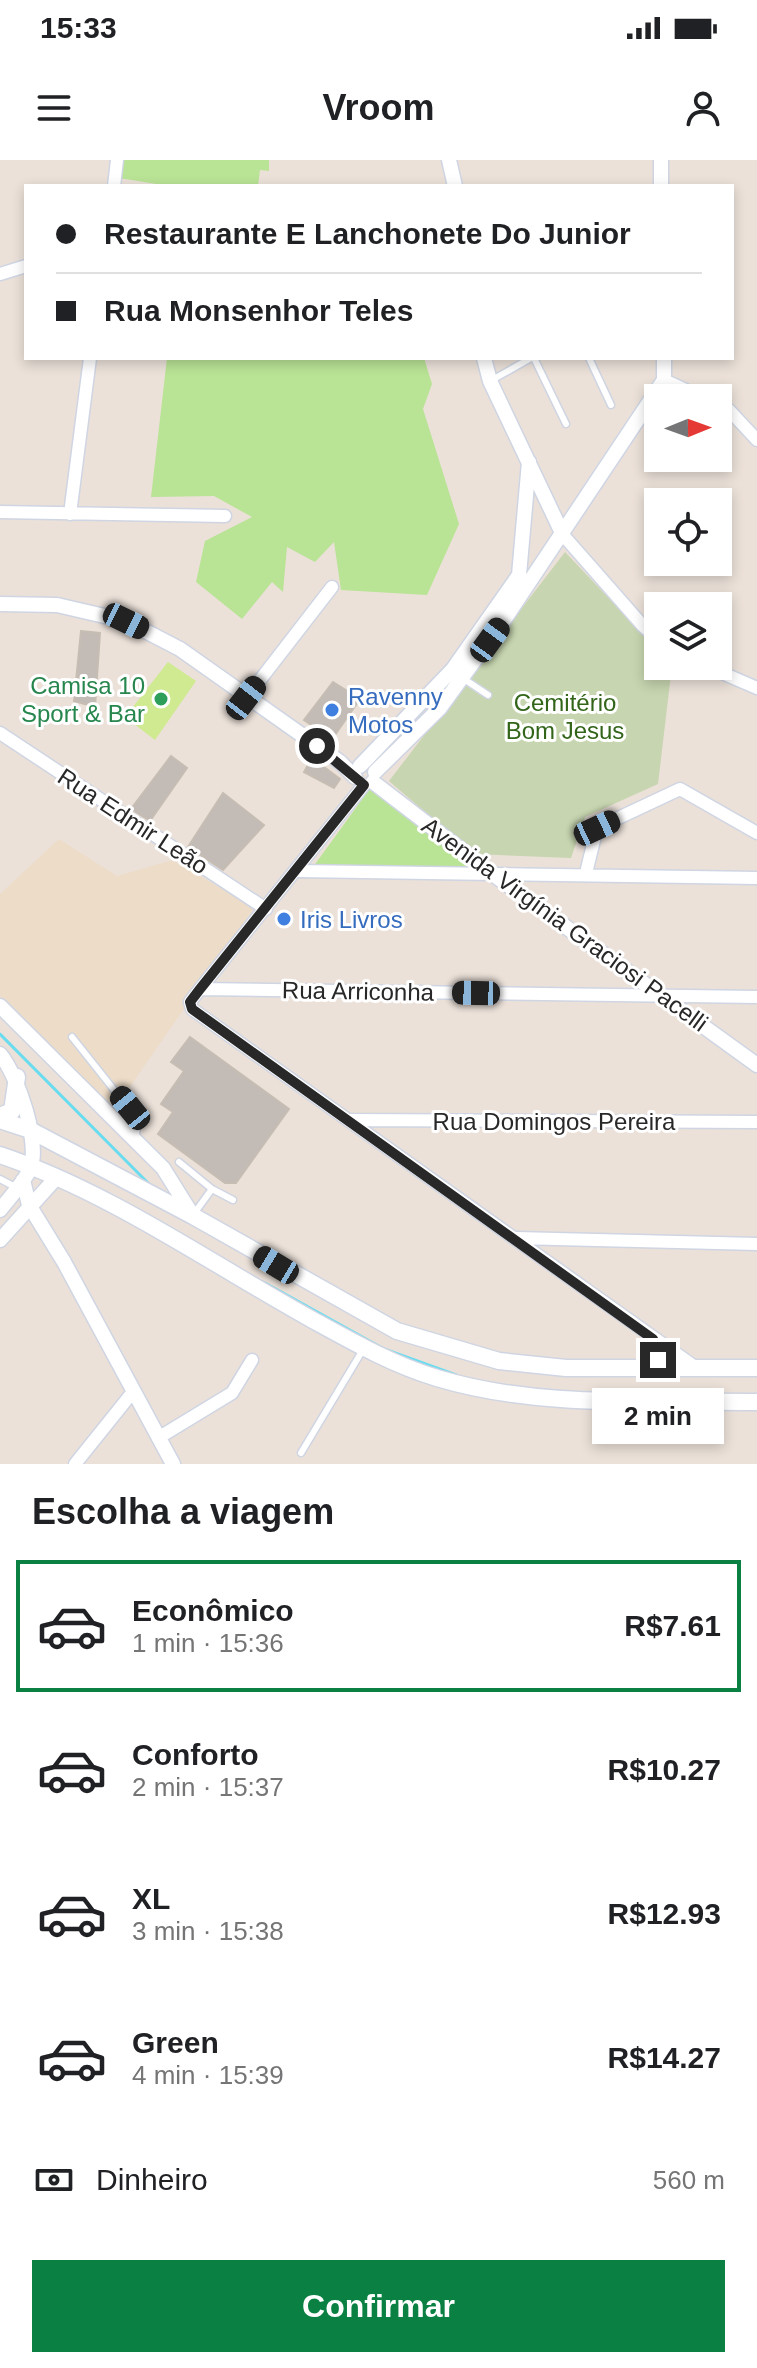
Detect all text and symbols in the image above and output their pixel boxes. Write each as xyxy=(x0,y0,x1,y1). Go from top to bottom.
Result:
text: 15:33 xyxy=(40,11,117,44)
icon: menu xyxy=(32,86,76,130)
icon: person xyxy=(681,86,725,130)
text: Vroom xyxy=(322,87,435,128)
text: Restaurante E Lanchonete Do Junior xyxy=(104,217,631,250)
text: Rua Monsenhor Teles xyxy=(104,294,414,327)
north arrow xyxy=(644,384,732,472)
map controls xyxy=(644,384,732,680)
button: locate xyxy=(644,488,732,576)
button: layers xyxy=(644,592,732,680)
car xyxy=(99,600,153,642)
car xyxy=(466,614,514,666)
place label: Camisa 10 Sport & Bar xyxy=(21,672,145,727)
car xyxy=(222,672,270,724)
place label: Ravenny Motos xyxy=(348,683,443,738)
park label: Cemitério Bom Jesus xyxy=(506,689,624,744)
marker: Camisa 10 Sport & Bar xyxy=(152,690,170,708)
marker: Ravenny Motos xyxy=(323,701,341,719)
route start xyxy=(299,728,335,764)
street label: Rua Edmir Leão xyxy=(53,762,213,880)
car xyxy=(570,807,624,849)
street label: Avenida Virgínia Graciosi Pacelli xyxy=(417,811,713,1037)
place label: Iris Livros xyxy=(300,906,403,933)
marker: Iris Livros xyxy=(275,910,293,928)
street label: Rua Arriconha xyxy=(282,976,435,1006)
car xyxy=(452,981,500,1005)
car xyxy=(106,1082,154,1134)
street label: Rua Domingos Pereira xyxy=(433,1108,676,1135)
car xyxy=(249,1242,303,1288)
route end xyxy=(640,1342,676,1378)
callout: 2 min xyxy=(592,1388,724,1444)
text: 2 min xyxy=(624,1401,692,1431)
text: Escolha a viagem xyxy=(32,1491,334,1532)
icon: car xyxy=(36,1590,108,1662)
text: Econômico xyxy=(132,1594,294,1627)
text: R$7.61 xyxy=(624,1609,721,1642)
text: 1 min · 15:36 xyxy=(132,1628,284,1658)
icon: car xyxy=(36,1734,108,1806)
text: Conforto xyxy=(132,1738,259,1771)
text: R$10.27 xyxy=(608,1753,721,1786)
text: 2 min · 15:37 xyxy=(132,1772,284,1802)
icon: car xyxy=(36,1878,108,1950)
text: XL xyxy=(132,1882,170,1915)
text: R$12.93 xyxy=(608,1897,721,1930)
text: 3 min · 15:38 xyxy=(132,1916,284,1946)
icon: car xyxy=(36,2022,108,2094)
text: Green xyxy=(132,2026,219,2059)
text: R$14.27 xyxy=(608,2041,721,2074)
text: 4 min · 15:39 xyxy=(132,2060,284,2090)
icon: cash xyxy=(32,2158,76,2202)
text: Dinheiro xyxy=(96,2163,208,2196)
text: 560 m xyxy=(653,2165,725,2195)
button: Confirmar xyxy=(32,2260,725,2352)

